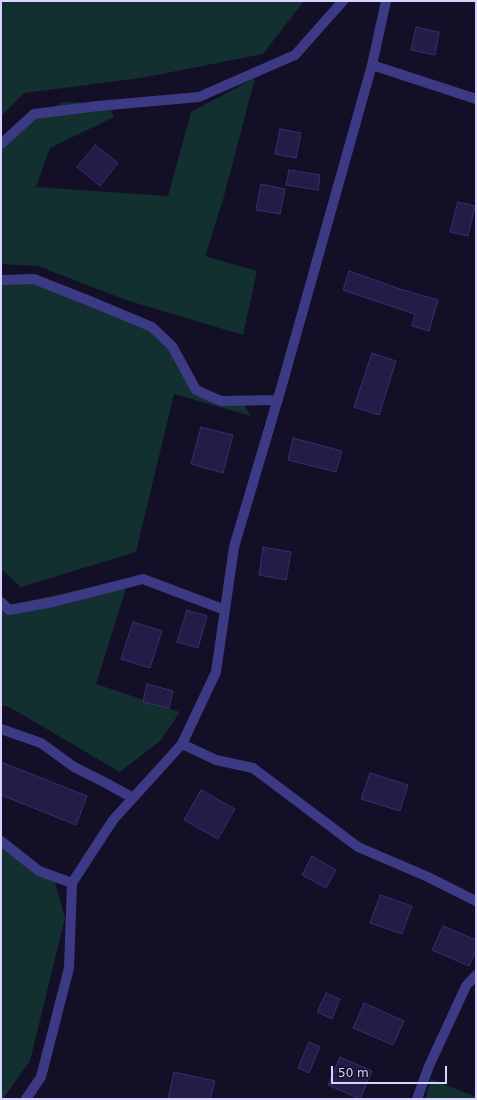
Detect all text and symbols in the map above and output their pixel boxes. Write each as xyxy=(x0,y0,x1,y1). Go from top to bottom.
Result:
scale bar xyxy=(333,1058,449,1084)
text: 50 m xyxy=(338,1066,369,1080)

